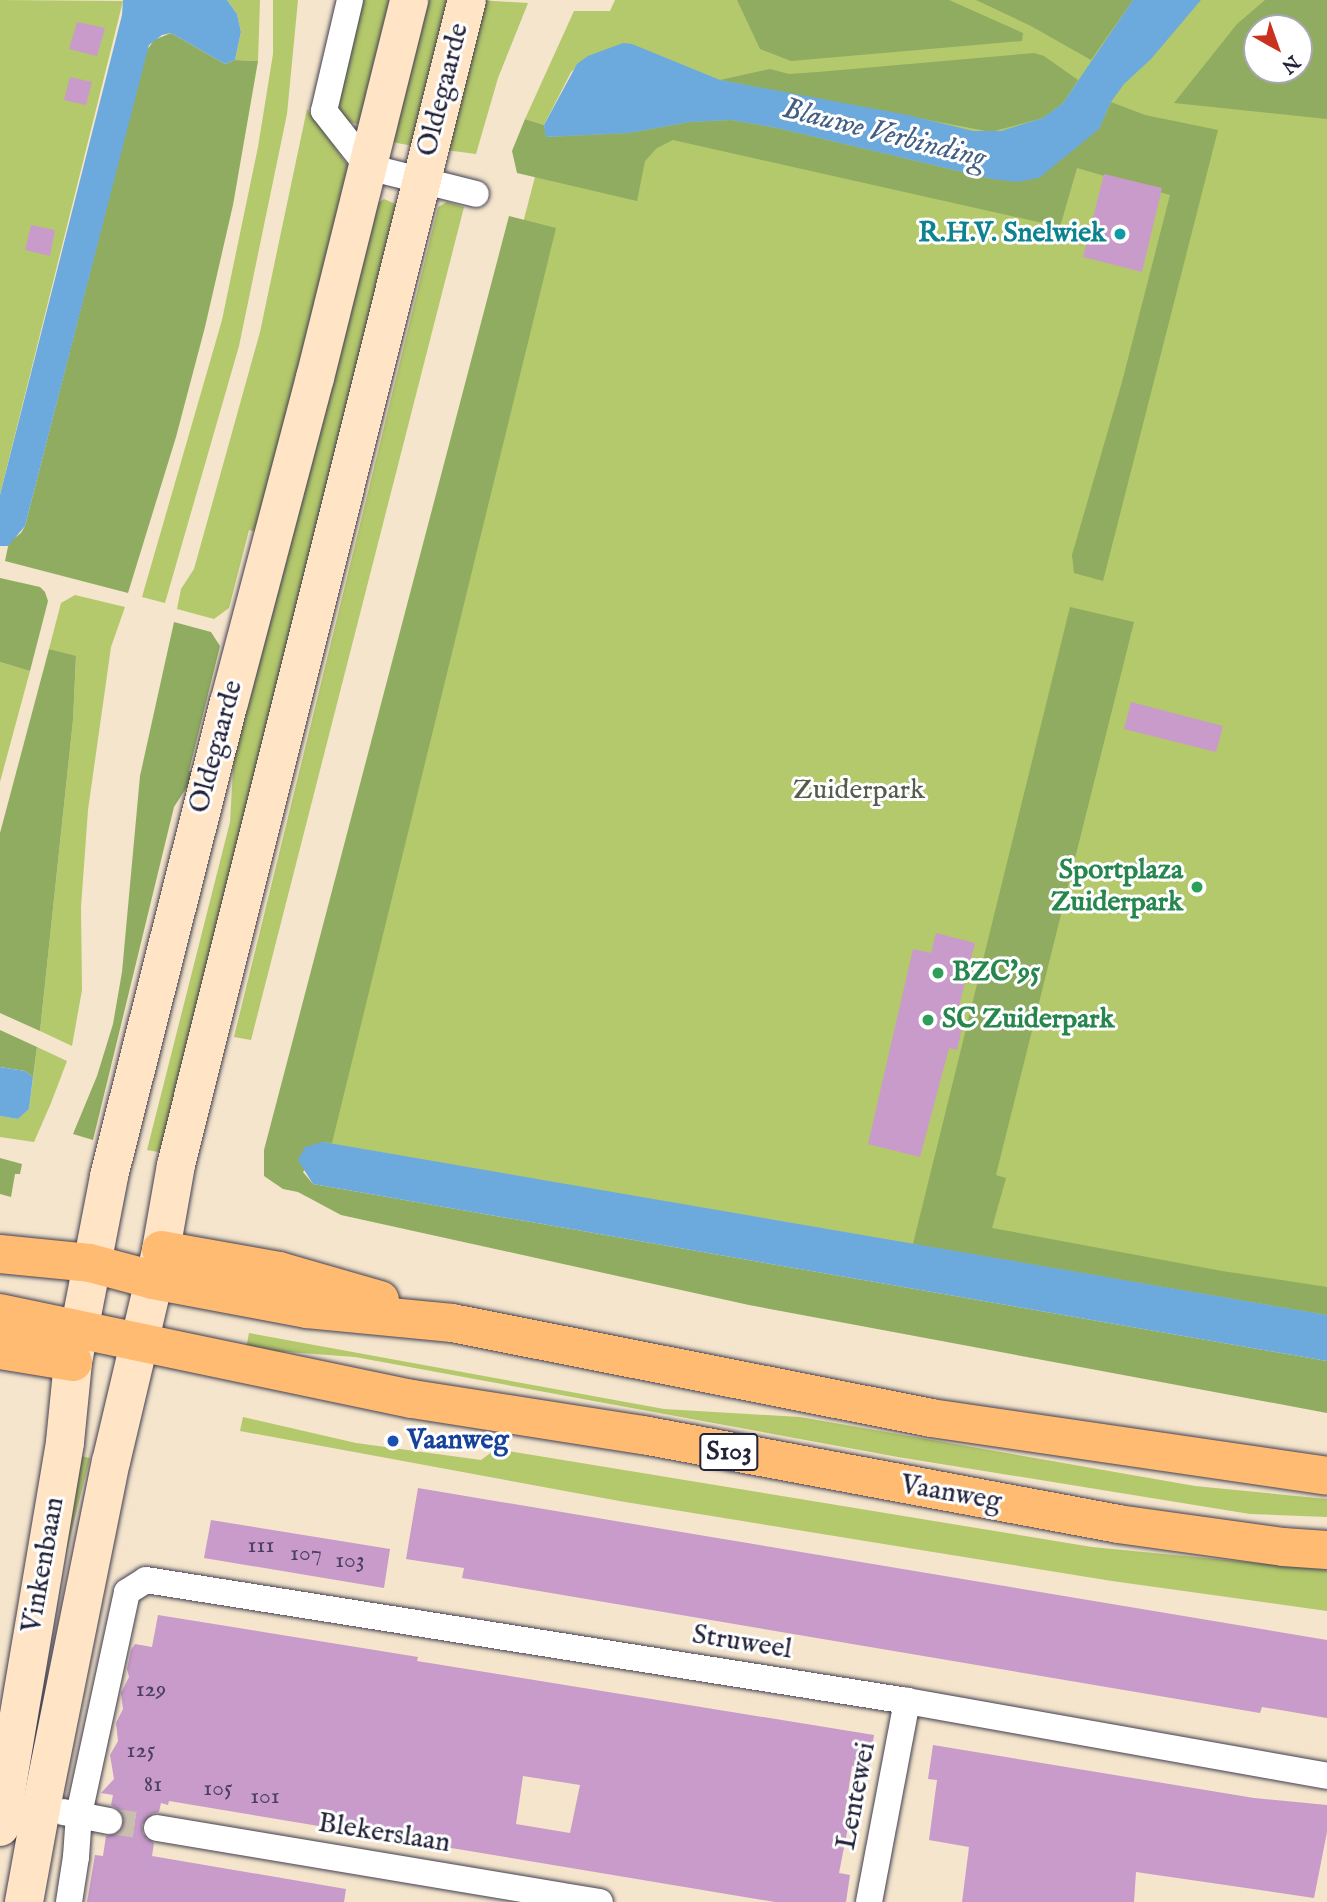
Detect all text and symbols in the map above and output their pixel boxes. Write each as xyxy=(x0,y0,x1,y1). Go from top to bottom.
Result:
north arrow xyxy=(1243,14,1313,84)
street label: Oldegaarde xyxy=(411,20,477,160)
text: N xyxy=(1276,49,1304,78)
water label: Blauwe Verbinding xyxy=(779,91,989,177)
place label: R.H.V. Snelwiek xyxy=(918,217,1106,251)
marker: R.H.V. Snelwiek xyxy=(1112,226,1128,242)
street label: Oldegaarde xyxy=(183,677,251,817)
park label: Zuiderpark xyxy=(793,774,925,808)
place label: Sportplaza Zuiderpark xyxy=(1051,854,1183,920)
marker: Sportplaza Zuiderpark xyxy=(1189,879,1205,895)
place label: BZC'95 xyxy=(952,956,1040,990)
marker: BZC'95 xyxy=(930,965,946,981)
place label: SC Zuiderpark xyxy=(942,1003,1115,1037)
marker: SC Zuiderpark xyxy=(920,1012,936,1028)
place label: Vaanweg xyxy=(407,1424,509,1458)
road number: S103 xyxy=(699,1429,759,1474)
marker: Vaanweg xyxy=(385,1433,401,1449)
street label: Vaanweg xyxy=(898,1469,1004,1519)
street label: Vinkenbaan xyxy=(16,1494,72,1636)
house number: 111 xyxy=(248,1532,274,1560)
house number: 107 xyxy=(290,1540,322,1568)
house number: 103 xyxy=(335,1547,365,1575)
street label: Struweel xyxy=(690,1619,794,1667)
house number: 129 xyxy=(136,1676,166,1704)
house number: 125 xyxy=(127,1737,155,1765)
street label: Lentewei xyxy=(830,1739,884,1853)
house number: 81 xyxy=(144,1771,162,1799)
house number: 105 xyxy=(203,1775,233,1803)
house number: 101 xyxy=(250,1783,280,1811)
street label: Blekerslaan xyxy=(315,1807,453,1861)

